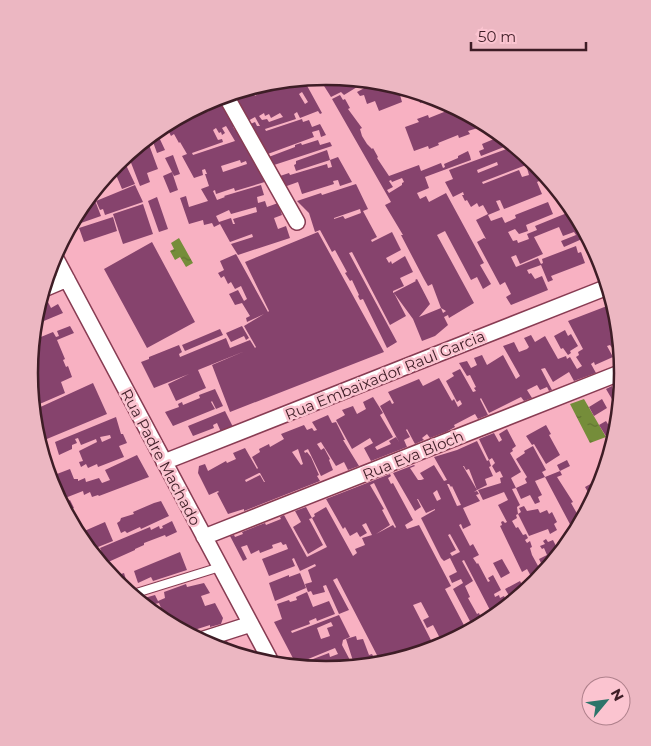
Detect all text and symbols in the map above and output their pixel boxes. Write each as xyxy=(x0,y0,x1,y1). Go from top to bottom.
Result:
scale bar xyxy=(471,20,586,52)
text: 50 m xyxy=(478,27,516,46)
street label: Rua Embaixador Raul Garcia xyxy=(282,326,488,424)
street label: Rua Padre Machado xyxy=(117,385,205,529)
street label: Rua Eva Bloch xyxy=(360,426,466,484)
north arrow xyxy=(581,676,631,726)
text: N xyxy=(607,685,628,704)

